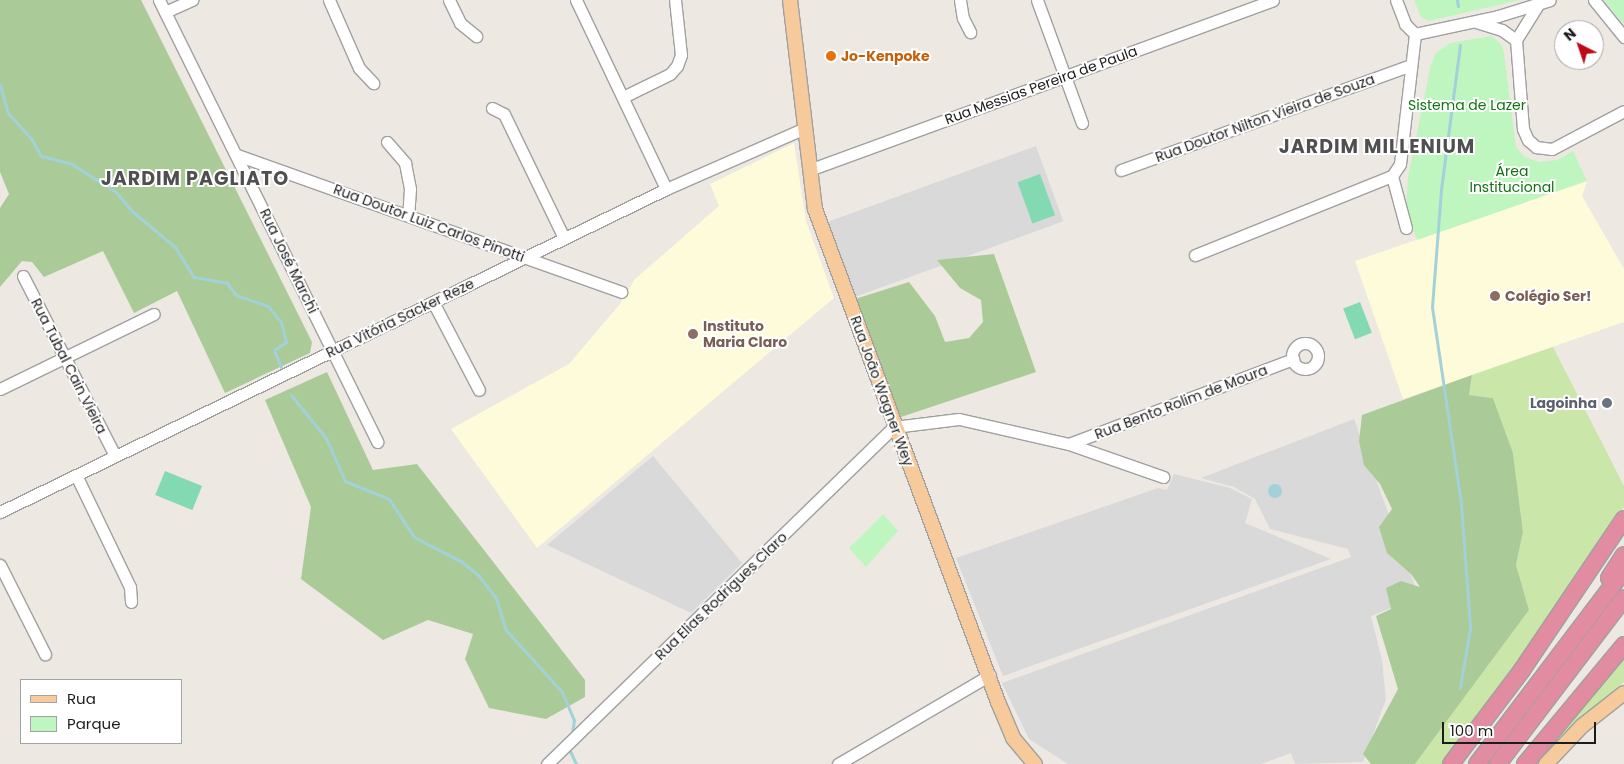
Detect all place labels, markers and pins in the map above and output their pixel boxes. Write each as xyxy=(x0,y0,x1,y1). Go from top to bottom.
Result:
place label: Jo-Kenpoke xyxy=(841,48,930,64)
marker: Jo-Kenpoke xyxy=(825,50,837,62)
place label: Colégio Ser! xyxy=(1505,288,1592,304)
marker: Colégio Ser! xyxy=(1489,290,1501,302)
place label: Instituto Maria Claro xyxy=(703,318,787,351)
marker: Instituto Maria Claro xyxy=(687,328,699,340)
place label: Lagoinha xyxy=(1530,395,1597,411)
marker: Lagoinha xyxy=(1601,397,1613,409)

